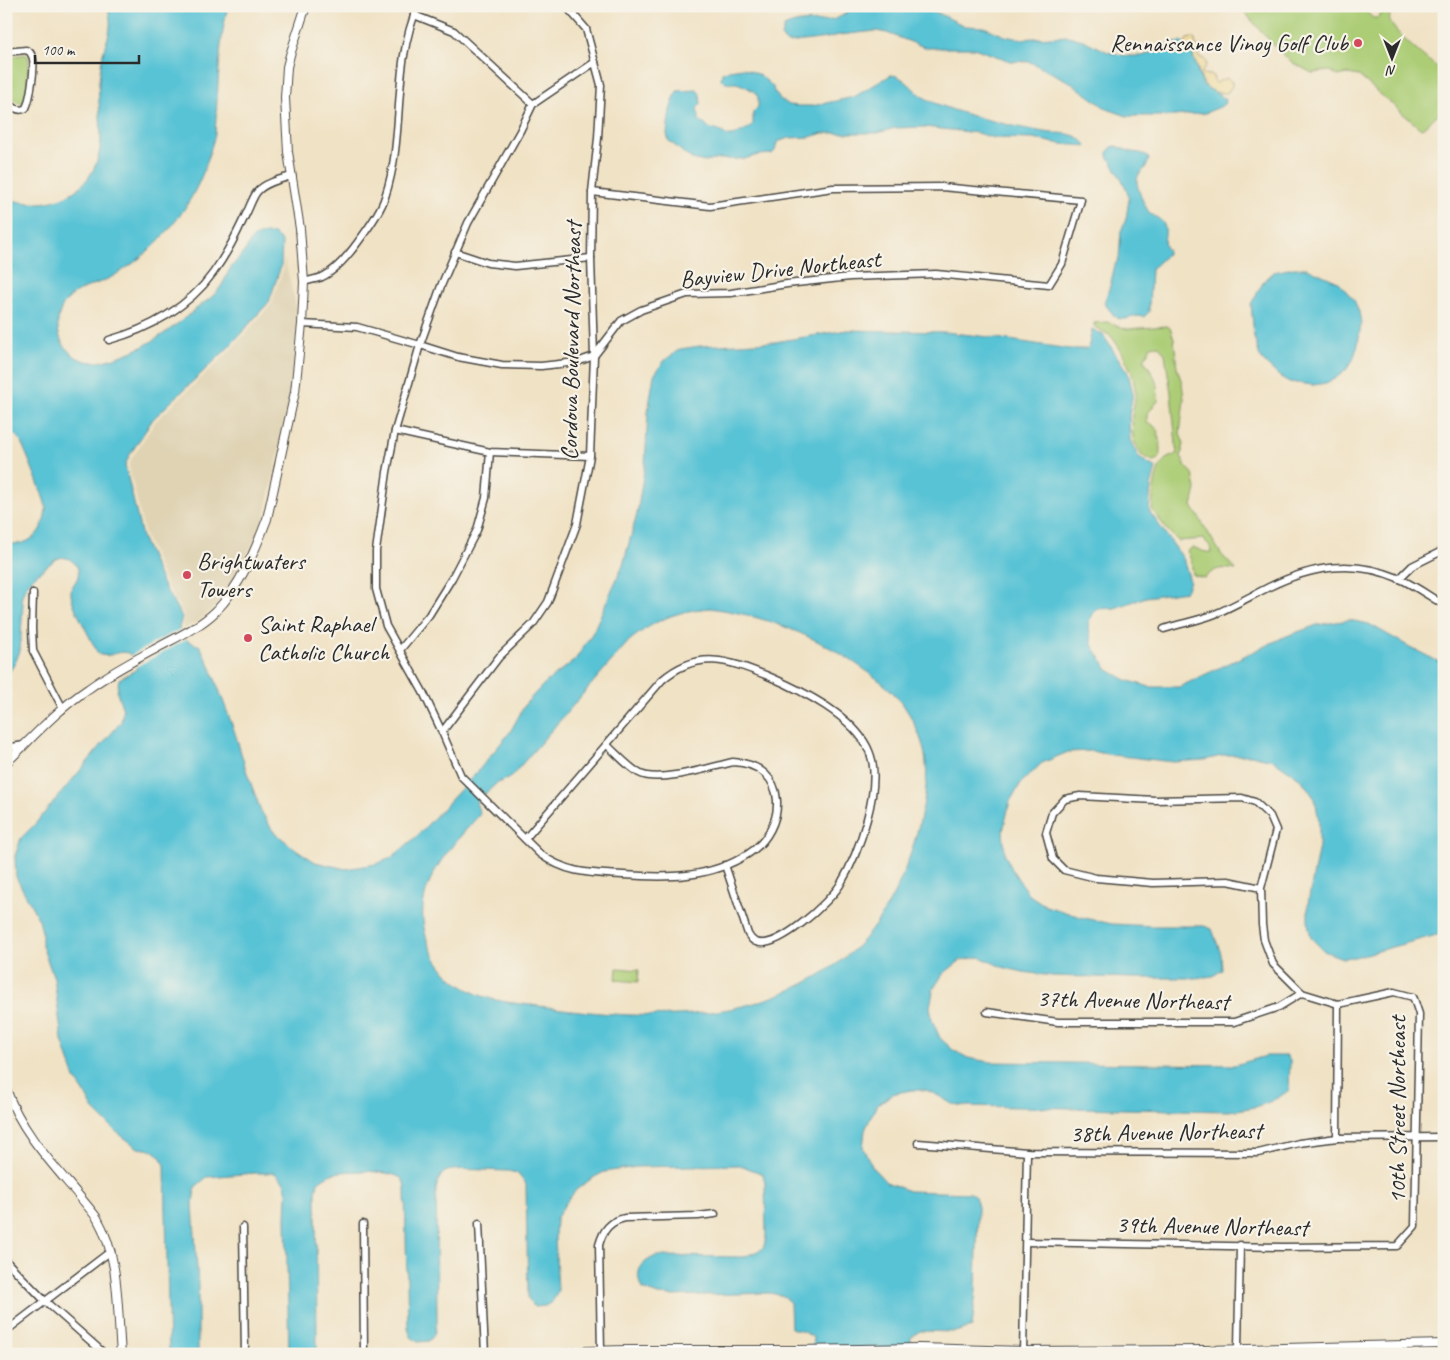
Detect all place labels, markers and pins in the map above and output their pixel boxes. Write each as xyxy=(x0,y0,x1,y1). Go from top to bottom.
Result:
place label: Rennaissance Vinoy Golf Club xyxy=(1110,28,1350,58)
marker: Rennaissance Vinoy Golf Club xyxy=(1352,37,1364,49)
place label: Brightwaters Towers xyxy=(197,546,307,604)
marker: Brightwaters Towers xyxy=(181,569,193,581)
place label: Saint Raphael Catholic Church xyxy=(258,609,390,667)
marker: Saint Raphael Catholic Church xyxy=(242,632,254,644)

